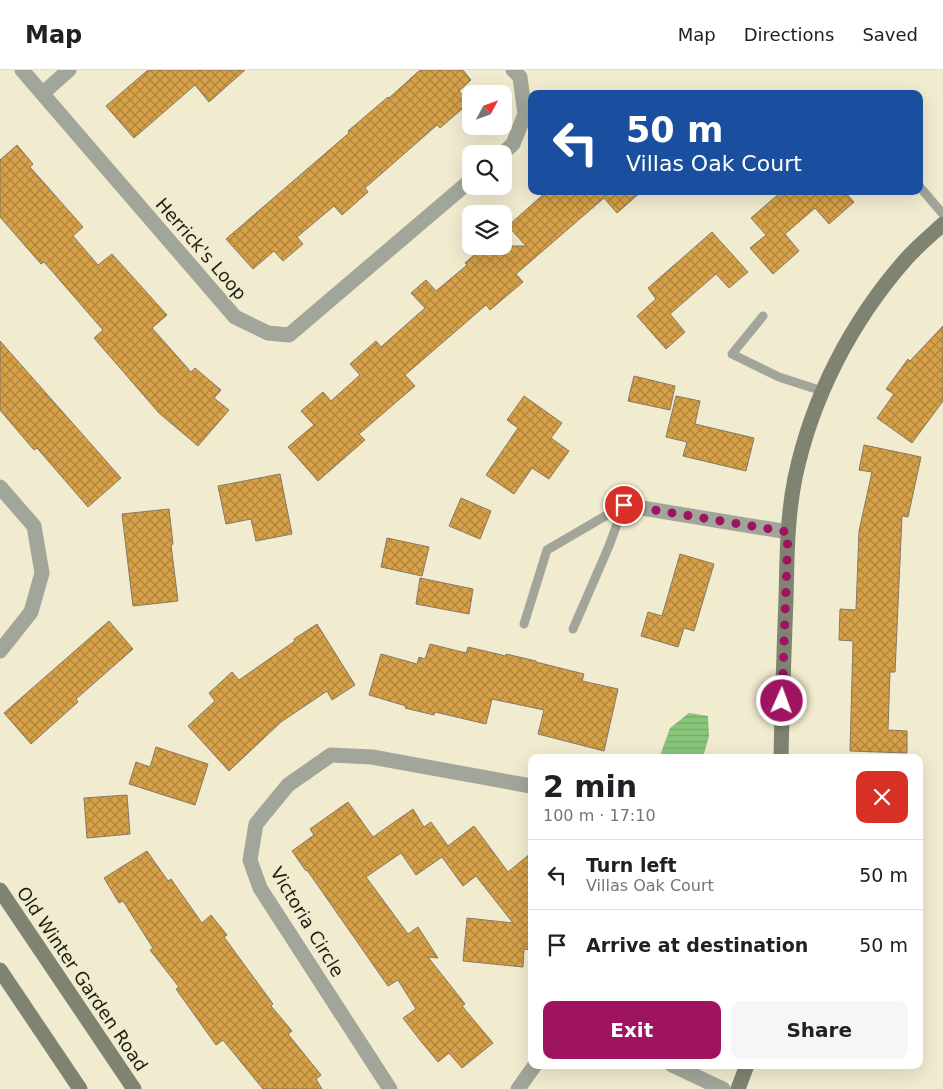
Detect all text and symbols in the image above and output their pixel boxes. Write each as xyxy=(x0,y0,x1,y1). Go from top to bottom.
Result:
text: Map xyxy=(25,21,82,49)
text: Map xyxy=(678,24,716,45)
text: Directions xyxy=(744,24,834,45)
text: Saved xyxy=(862,24,918,45)
north arrow xyxy=(462,85,512,135)
map controls xyxy=(462,85,512,255)
icon: left xyxy=(543,110,608,175)
text: 50 m xyxy=(626,110,723,150)
button: search xyxy=(462,145,512,195)
text: Villas Oak Court xyxy=(626,151,802,176)
street label: Herrick's Loop xyxy=(152,194,251,304)
button: layers xyxy=(462,205,512,255)
pin xyxy=(603,484,645,526)
icon: arrive xyxy=(610,491,638,519)
position arrow xyxy=(755,674,807,726)
text: 2 min xyxy=(543,769,637,804)
button: close xyxy=(856,771,908,823)
text: 100 m · 17:10 xyxy=(543,806,656,825)
text: Turn left xyxy=(586,854,677,876)
icon: left xyxy=(543,861,571,889)
street label: Victoria Circle xyxy=(266,863,349,981)
text: 50 m xyxy=(859,864,908,886)
text: Villas Oak Court xyxy=(586,876,714,895)
street label: Old Winter Garden Road xyxy=(13,882,152,1075)
icon: arrive xyxy=(543,931,571,959)
text: Arrive at destination xyxy=(586,934,808,956)
text: 50 m xyxy=(859,934,908,956)
button: Exit xyxy=(543,1001,721,1059)
button: Share xyxy=(731,1001,908,1059)

